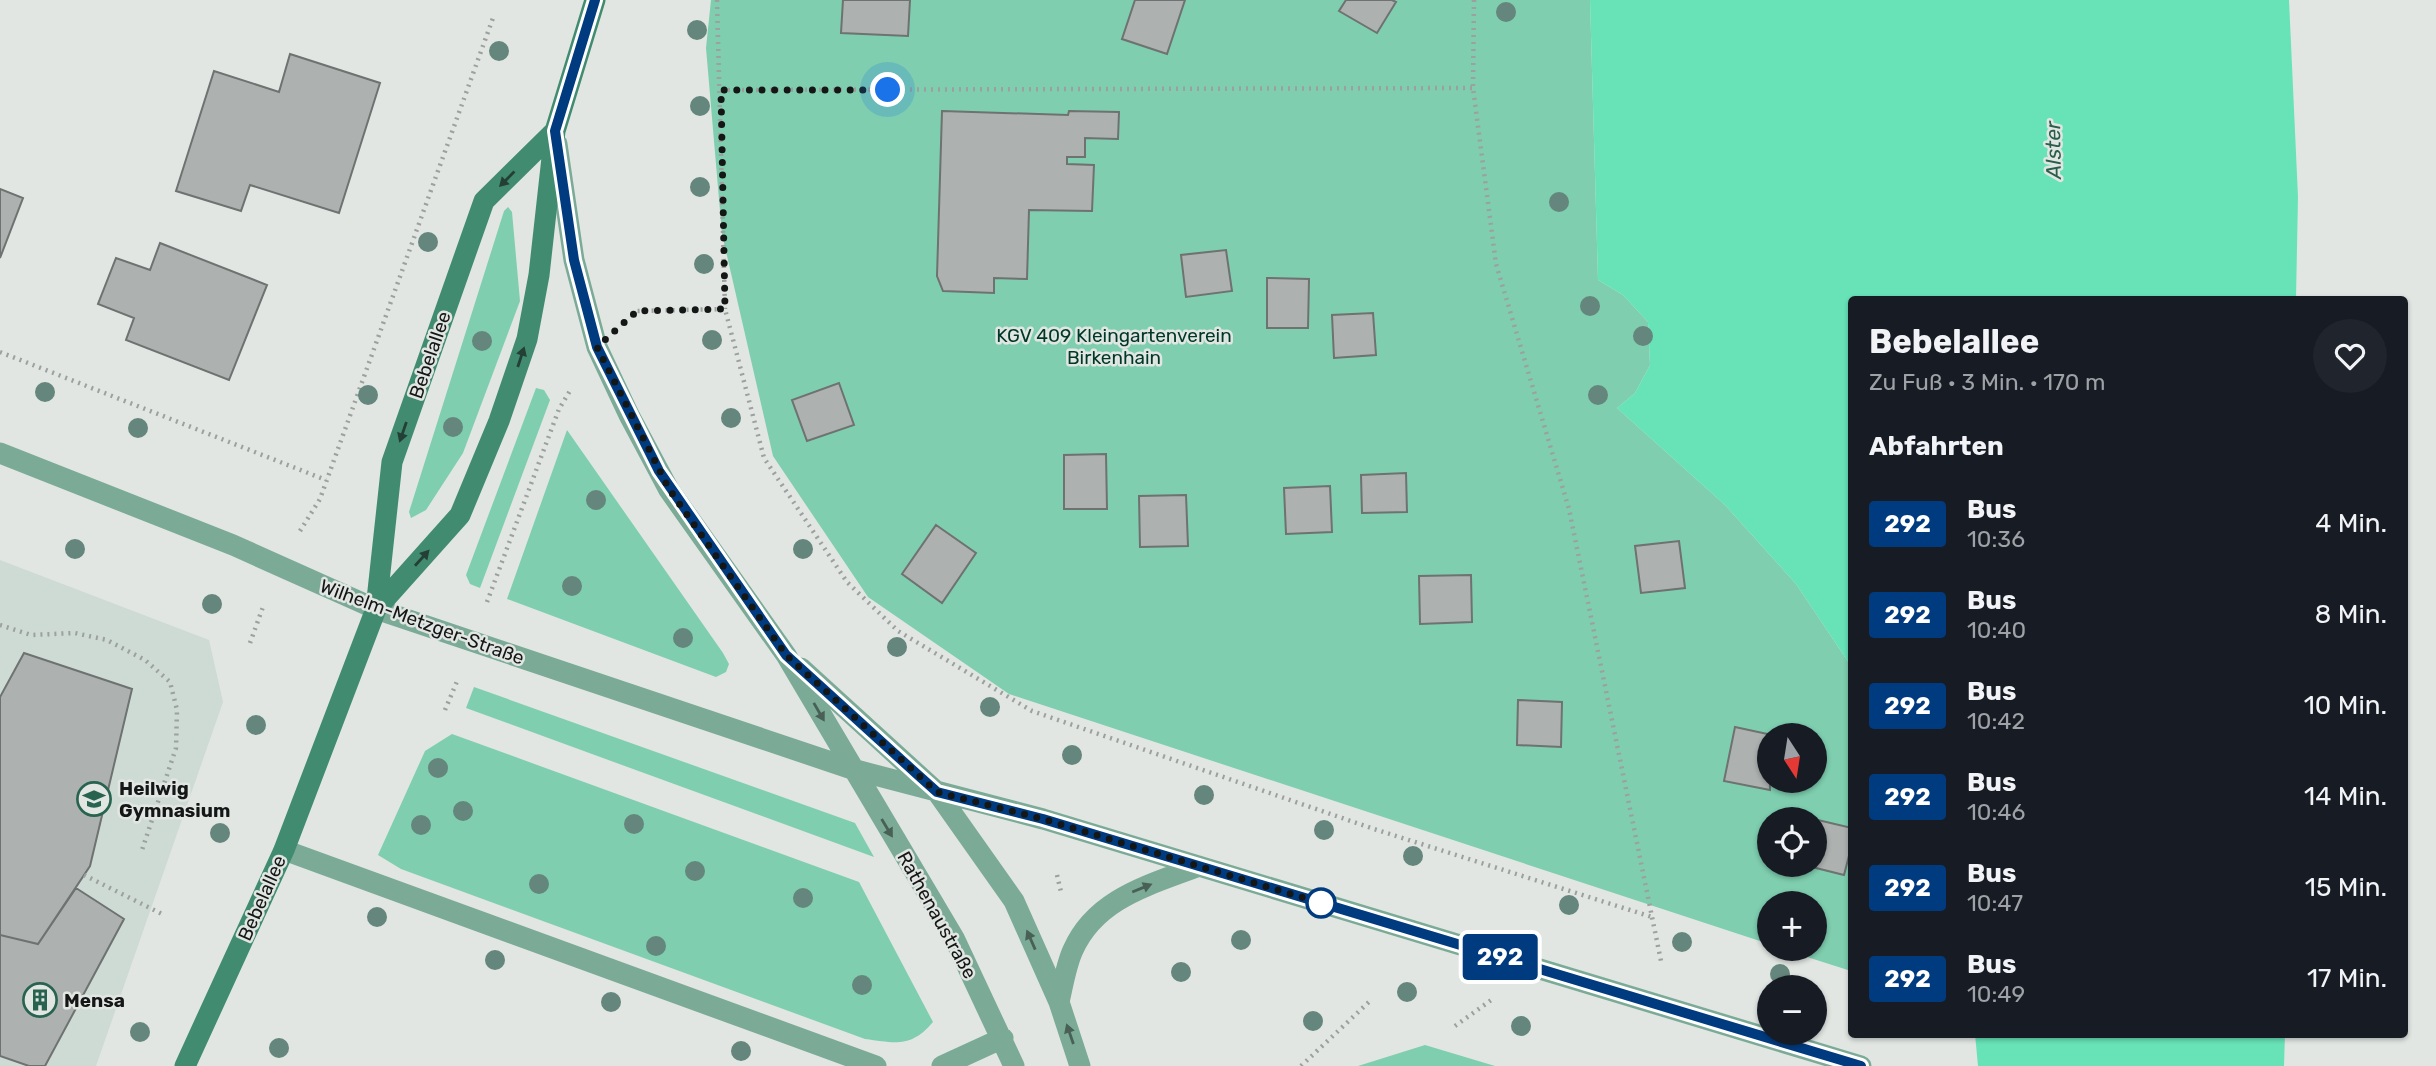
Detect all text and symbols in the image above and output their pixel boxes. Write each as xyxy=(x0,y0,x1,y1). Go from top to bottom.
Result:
your location xyxy=(870,72,905,107)
water label: Alster xyxy=(2040,120,2066,180)
one-way arrow xyxy=(498,171,515,188)
street label: Bebelallee xyxy=(404,308,456,402)
button: heart xyxy=(2313,319,2387,393)
text: Bebelallee xyxy=(1869,322,2039,361)
park label: KGV 409 Kleingartenverein Birkenhain xyxy=(996,324,1232,369)
one-way arrow xyxy=(516,346,526,367)
text: Zu Fuß · 3 Min. · 170 m xyxy=(1869,368,2106,396)
one-way arrow xyxy=(397,422,408,443)
text: Abfahrten xyxy=(1869,431,2004,462)
text: Bus xyxy=(1967,494,2016,525)
text: 4 Min. xyxy=(2315,508,2387,539)
text: 292 xyxy=(1884,510,1931,538)
text: 10:36 xyxy=(1967,525,2025,553)
one-way arrow xyxy=(413,550,429,567)
street label: Wilhelm-Metzger-Straße xyxy=(317,574,527,670)
text: Bus xyxy=(1967,585,2016,616)
text: 8 Min. xyxy=(2315,599,2387,630)
text: 292 xyxy=(1884,601,1931,629)
text: 10:40 xyxy=(1967,616,2026,644)
text: Bus xyxy=(1967,676,2016,707)
text: 10 Min. xyxy=(2304,690,2387,721)
text: 292 xyxy=(1884,692,1931,720)
one-way arrow xyxy=(813,702,825,722)
text: 10:42 xyxy=(1967,707,2025,735)
north arrow xyxy=(1757,723,1827,793)
map controls xyxy=(1757,723,1827,1045)
text: Bus xyxy=(1967,767,2016,798)
place label: Heilwig Gymnasium xyxy=(119,777,230,822)
school or university icon: Heilwig Gymnasium xyxy=(75,780,113,818)
text: 14 Min. xyxy=(2304,781,2387,812)
text: 292 xyxy=(1884,783,1931,811)
text: 10:46 xyxy=(1967,798,2026,826)
button: locate xyxy=(1757,807,1827,877)
one-way arrow xyxy=(881,818,894,837)
street label: Rathenaustraße xyxy=(892,847,982,983)
street label: Bebelallee xyxy=(233,852,291,944)
text: Bus xyxy=(1967,858,2016,889)
text: 15 Min. xyxy=(2305,872,2387,903)
text: 292 xyxy=(1884,874,1931,902)
one-way arrow xyxy=(1131,883,1152,894)
unlabelled marker xyxy=(1306,888,1336,918)
text: 10:47 xyxy=(1967,889,2023,917)
button: + xyxy=(1757,891,1827,961)
one-way arrow xyxy=(1025,930,1037,950)
line badge: 292 xyxy=(1460,934,1540,980)
text: 292 xyxy=(1477,943,1523,971)
text: Bus xyxy=(1967,949,2016,980)
text: 17 Min. xyxy=(2307,963,2387,994)
text: 292 xyxy=(1884,965,1931,993)
button: − xyxy=(1757,975,1827,1045)
text: 10:49 xyxy=(1967,980,2025,1008)
building icon: Mensa xyxy=(21,981,59,1019)
place label: Mensa xyxy=(64,989,125,1012)
one-way arrow xyxy=(1064,1023,1075,1044)

